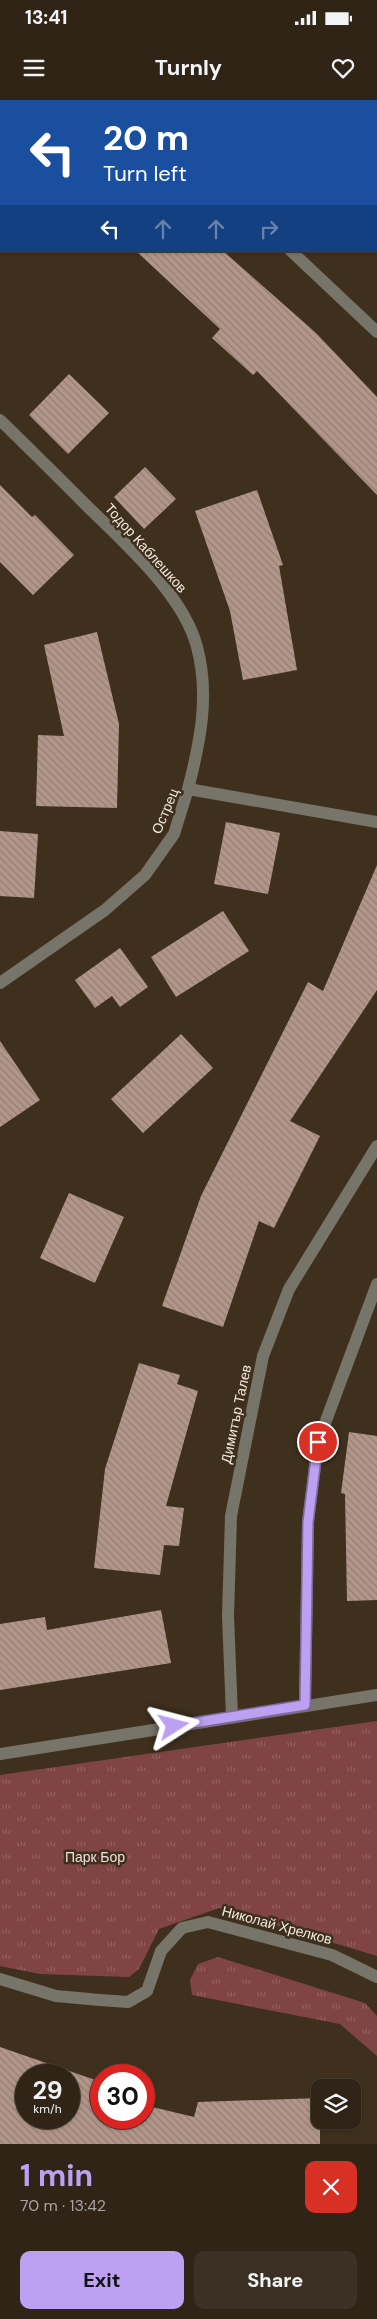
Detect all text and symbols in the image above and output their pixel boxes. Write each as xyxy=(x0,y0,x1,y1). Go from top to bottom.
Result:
text: 13:41 xyxy=(25,5,67,30)
text: Turnly xyxy=(155,53,222,82)
icon: menu xyxy=(20,54,48,82)
icon: heart xyxy=(329,54,357,82)
text: 20 m xyxy=(103,115,189,161)
icon: left xyxy=(20,120,85,185)
text: Turn left xyxy=(103,159,187,188)
icon: left xyxy=(96,215,124,243)
icon: ahead xyxy=(149,215,177,243)
icon: ahead xyxy=(202,215,230,243)
icon: right xyxy=(255,215,283,243)
street label: Тодор Каблешков xyxy=(101,499,191,597)
street label: Острец xyxy=(147,785,183,837)
street label: Димитър Талев xyxy=(217,1363,255,1465)
pin xyxy=(297,1421,339,1463)
icon: arrive xyxy=(304,1428,332,1456)
position arrow xyxy=(147,1699,199,1751)
park label: Парк Бор xyxy=(65,1848,125,1866)
street label: Николай Хрелков xyxy=(220,1902,334,1948)
speed limit sign: 30 xyxy=(90,2064,155,2129)
text: 29 xyxy=(32,2074,63,2107)
map controls xyxy=(311,2079,361,2129)
button: layers xyxy=(311,2079,361,2129)
text: km/h xyxy=(33,2101,62,2117)
text: 1 min xyxy=(20,2156,93,2195)
button: close xyxy=(305,2161,357,2213)
text: 70 m · 13:42 xyxy=(20,2195,106,2216)
button: Exit xyxy=(20,2251,184,2309)
button: Share xyxy=(194,2251,357,2309)

